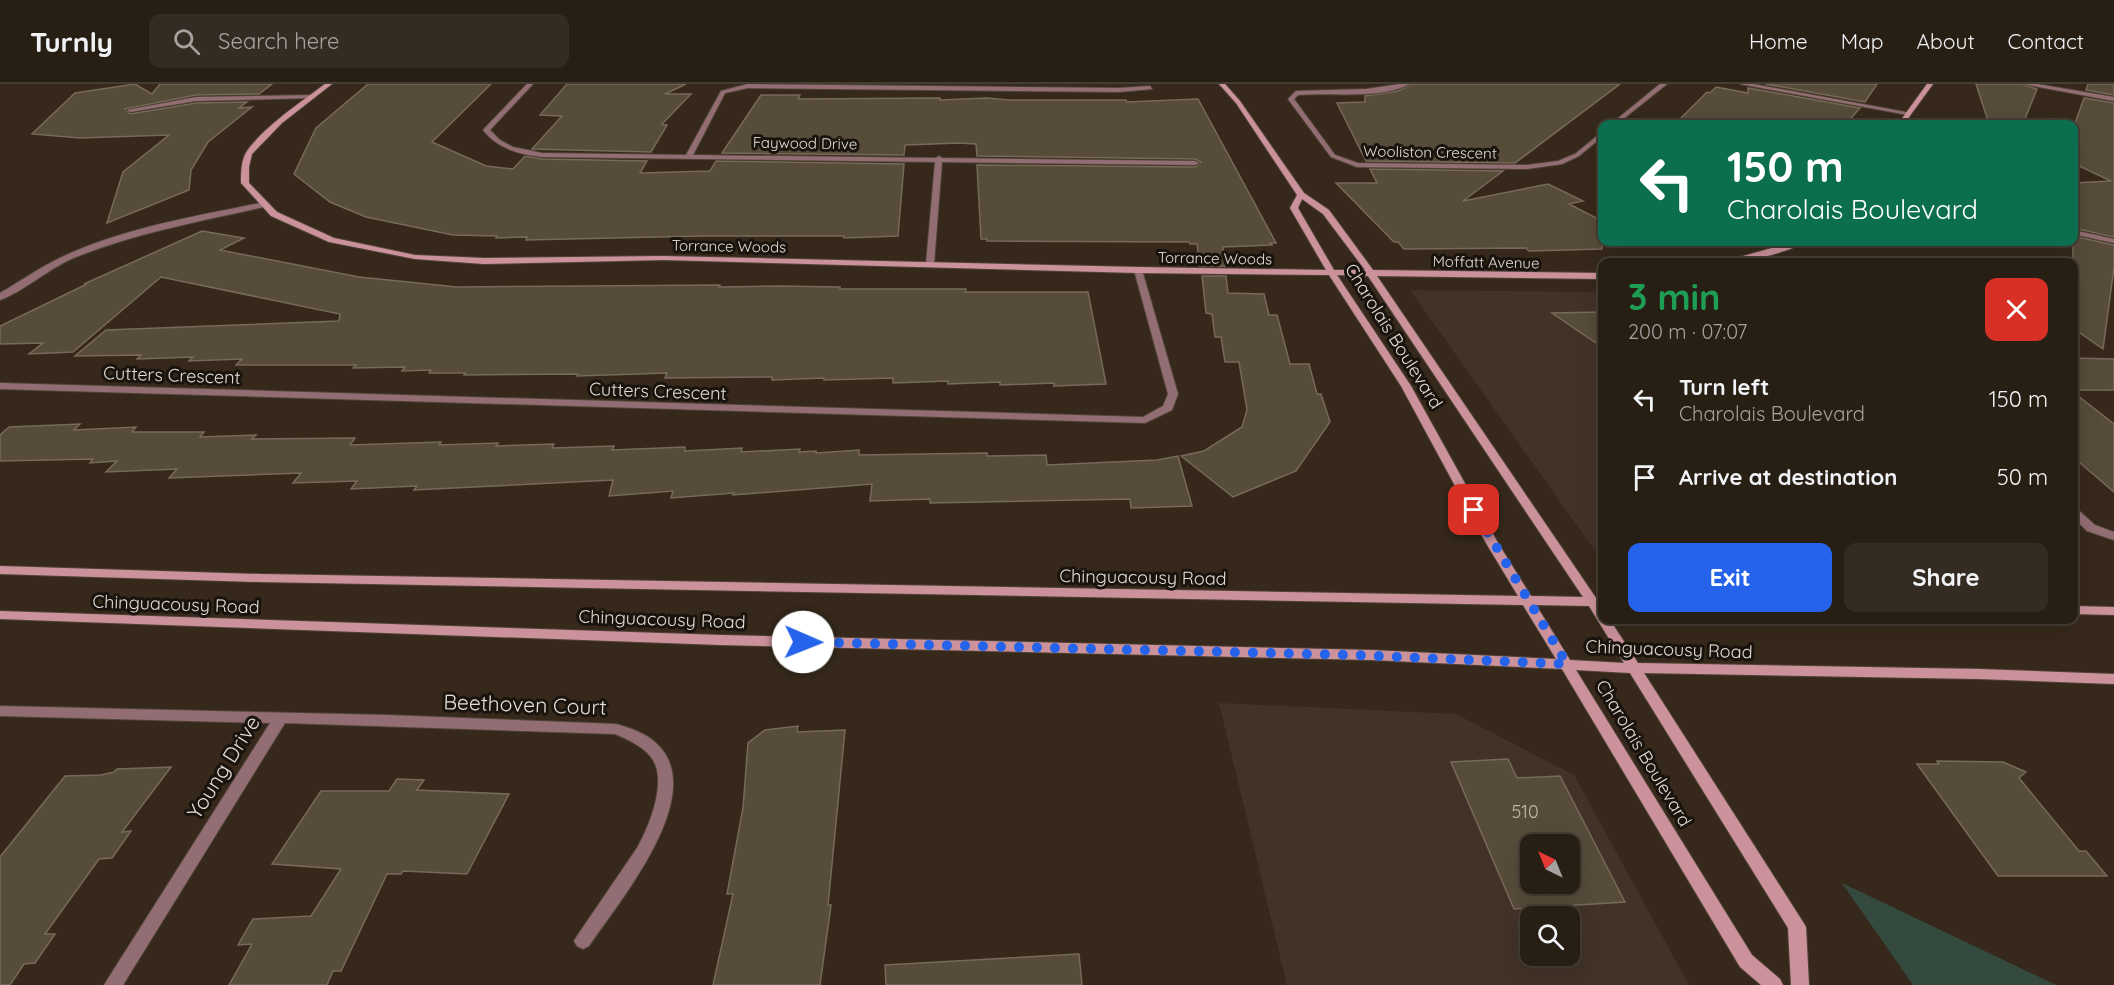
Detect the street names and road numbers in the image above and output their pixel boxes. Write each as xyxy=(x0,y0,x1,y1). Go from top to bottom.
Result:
street label: Faywood Drive xyxy=(753,133,857,153)
street label: Wooliston Crescent xyxy=(1363,141,1497,163)
street label: Torrance Woods xyxy=(672,236,786,256)
street label: Torrance Woods xyxy=(1158,248,1272,268)
street label: Moffatt Avenue xyxy=(1432,252,1540,272)
street label: Charolais Boulevard xyxy=(1340,259,1448,413)
street label: Cutters Crescent xyxy=(103,361,241,389)
street label: Cutters Crescent xyxy=(589,377,727,405)
street label: Chinguacousy Road xyxy=(1059,564,1227,590)
street label: Chinguacousy Road xyxy=(92,590,260,618)
street label: Chinguacousy Road xyxy=(578,605,746,633)
street label: Chinguacousy Road xyxy=(1585,635,1753,663)
street label: Charolais Boulevard xyxy=(1591,675,1697,831)
street label: Beethoven Court xyxy=(443,688,607,720)
street label: Young Drive xyxy=(181,710,265,824)

